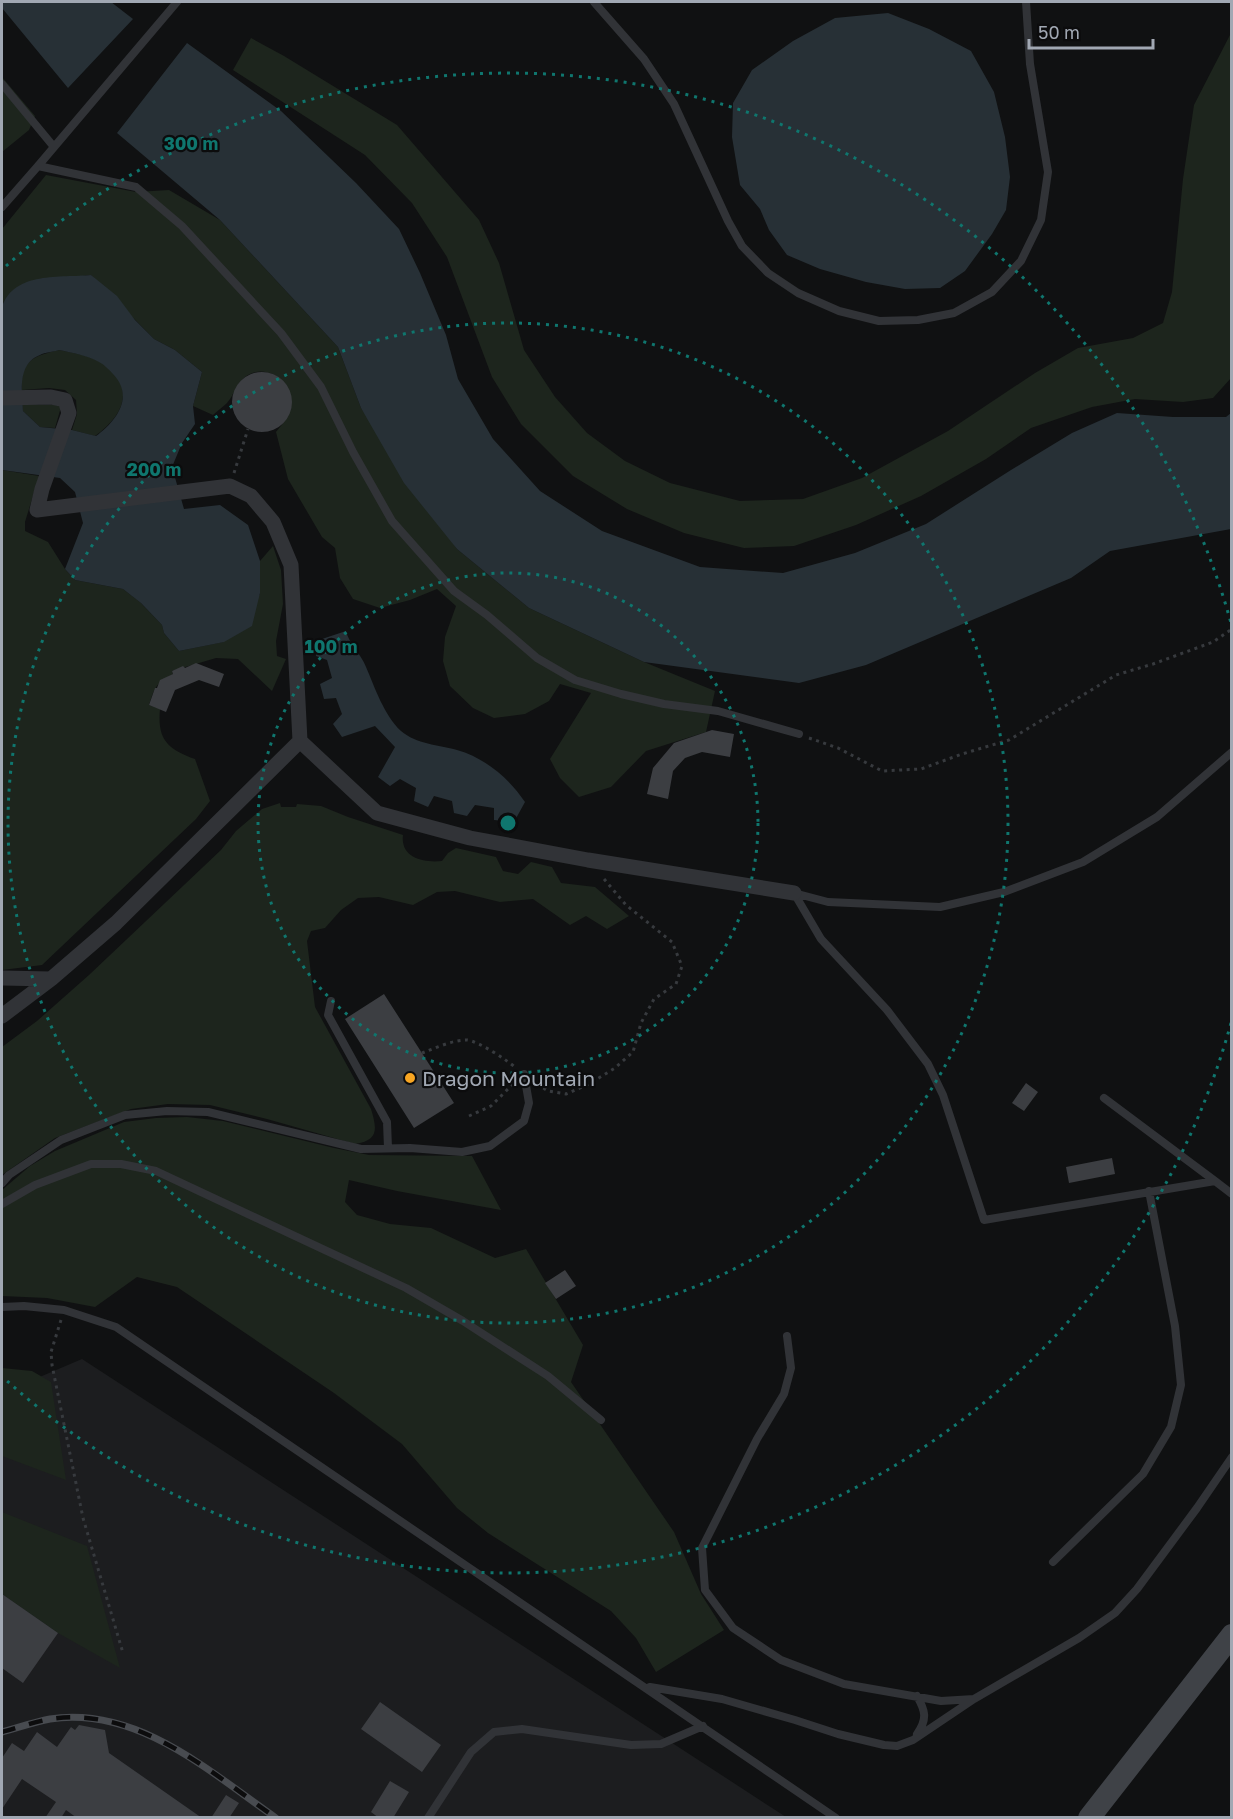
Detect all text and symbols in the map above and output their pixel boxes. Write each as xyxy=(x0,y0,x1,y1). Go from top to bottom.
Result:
scale bar xyxy=(1029,12,1154,50)
text: 50 m xyxy=(1038,21,1080,43)
text: 300 m xyxy=(164,132,218,154)
text: 200 m xyxy=(127,458,181,480)
text: 100 m xyxy=(305,635,357,657)
centre of rings xyxy=(498,813,518,833)
place label: Dragon Mountain xyxy=(422,1065,595,1091)
marker: Dragon Mountain xyxy=(403,1071,417,1085)

